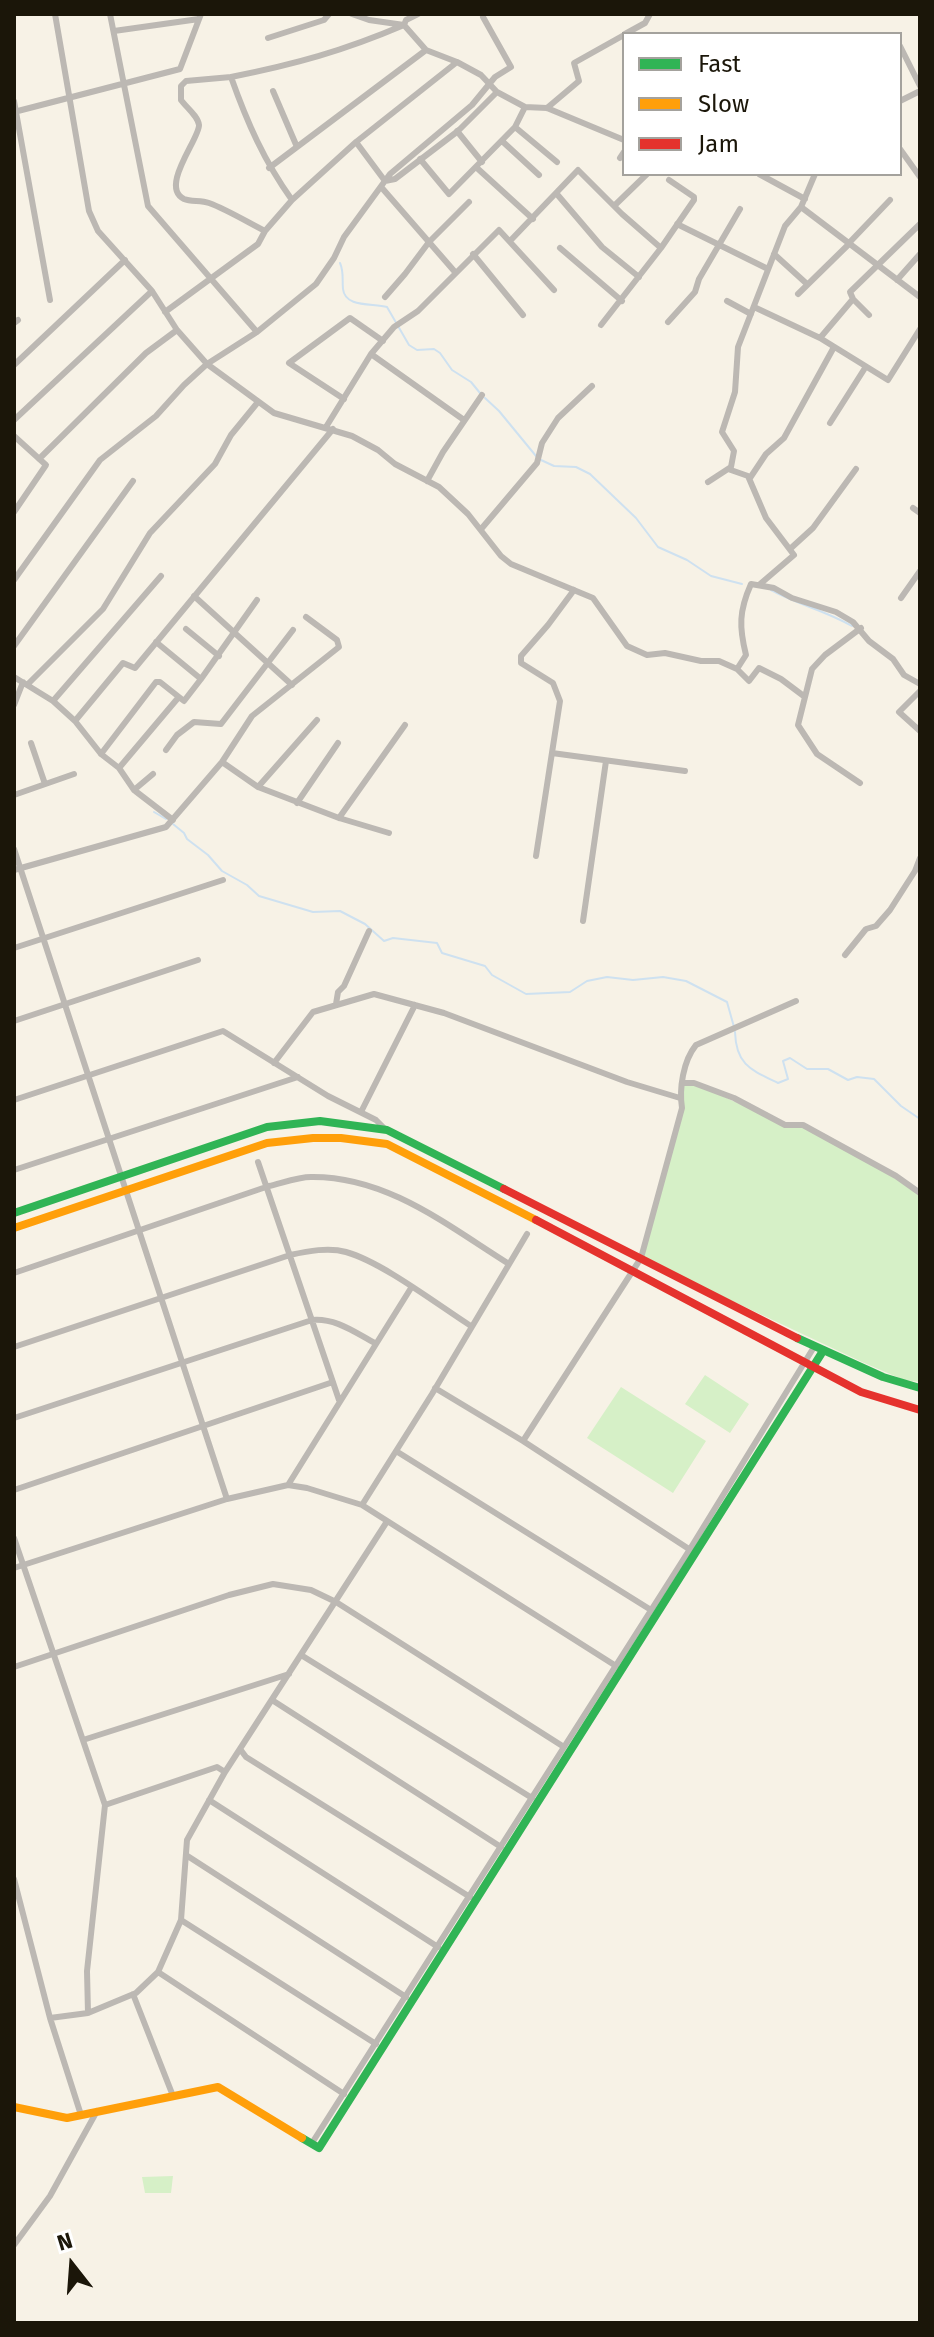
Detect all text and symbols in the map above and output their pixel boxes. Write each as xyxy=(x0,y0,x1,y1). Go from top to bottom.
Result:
legend xyxy=(622,32,902,176)
text: Fast xyxy=(698,50,741,78)
text: Slow xyxy=(698,90,749,118)
text: Jam xyxy=(698,130,739,158)
north arrow xyxy=(32,2225,112,2305)
text: N xyxy=(54,2227,76,2257)

